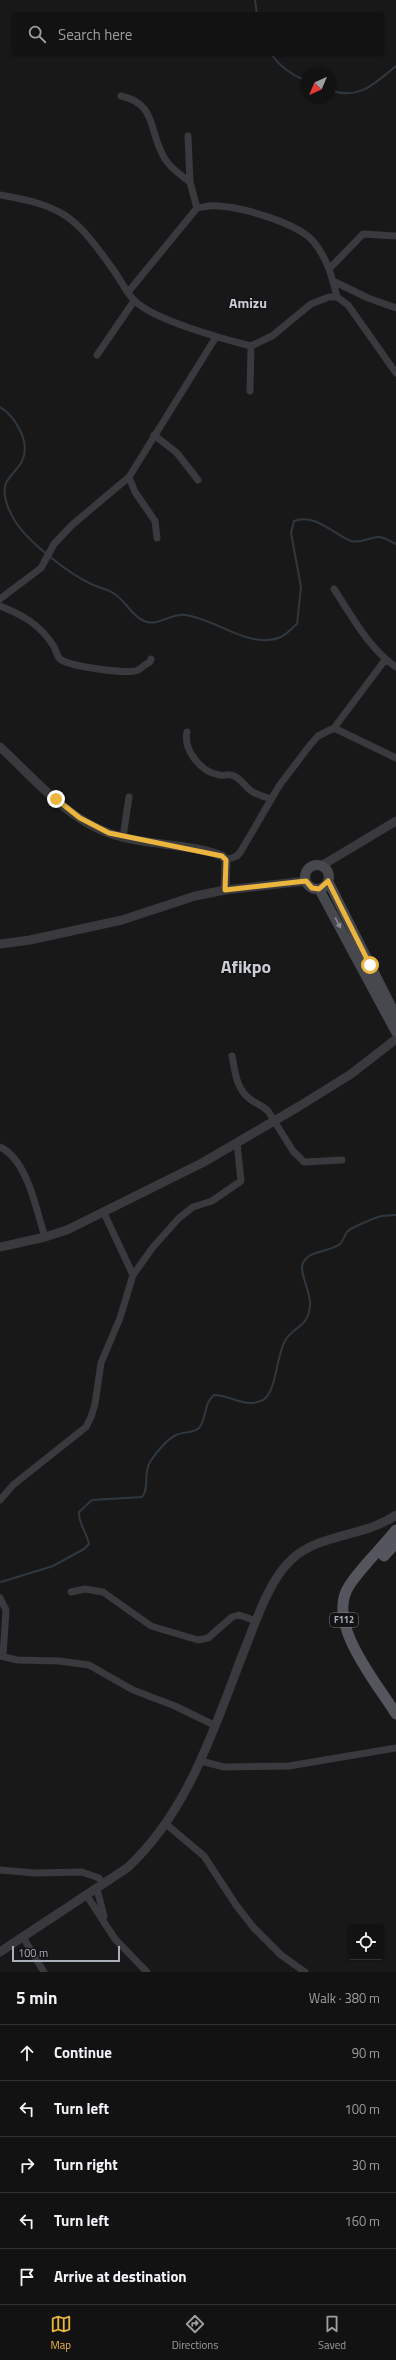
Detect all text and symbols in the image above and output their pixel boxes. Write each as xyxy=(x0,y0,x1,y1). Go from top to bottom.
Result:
search box xyxy=(12,12,384,56)
icon: search xyxy=(26,23,48,45)
text: Search here xyxy=(58,23,132,46)
north arrow xyxy=(300,68,336,104)
district label: Amizu xyxy=(229,292,267,313)
route end xyxy=(47,790,65,808)
one-way arrow xyxy=(334,918,341,929)
district label: Afikpo xyxy=(221,953,271,980)
route start xyxy=(361,956,379,974)
road number: F112 xyxy=(330,1613,358,1627)
map controls xyxy=(348,1924,384,1960)
button: locate xyxy=(348,1924,384,1960)
scale bar xyxy=(12,1944,120,1963)
text: 100 m xyxy=(18,1945,48,1961)
text: 5 min xyxy=(16,1985,57,2011)
text: Walk · 380 m xyxy=(309,1988,380,2008)
text: Continue xyxy=(54,2041,112,2064)
icon: ahead xyxy=(16,2042,38,2064)
text: 90 m xyxy=(352,2043,380,2063)
text: Turn left xyxy=(54,2097,109,2120)
icon: left xyxy=(16,2098,38,2120)
text: 100 m xyxy=(344,2099,380,2119)
text: Turn right xyxy=(54,2153,118,2176)
icon: right xyxy=(16,2154,38,2176)
text: 30 m xyxy=(352,2155,380,2175)
text: Turn left xyxy=(54,2209,109,2232)
icon: left xyxy=(16,2210,38,2232)
text: 160 m xyxy=(344,2211,380,2231)
text: Arrive at destination xyxy=(54,2265,187,2288)
icon: arrive xyxy=(16,2266,38,2288)
tab: Map xyxy=(50,2313,72,2353)
tab: Directions xyxy=(172,2313,218,2353)
tab: Saved xyxy=(318,2313,346,2353)

